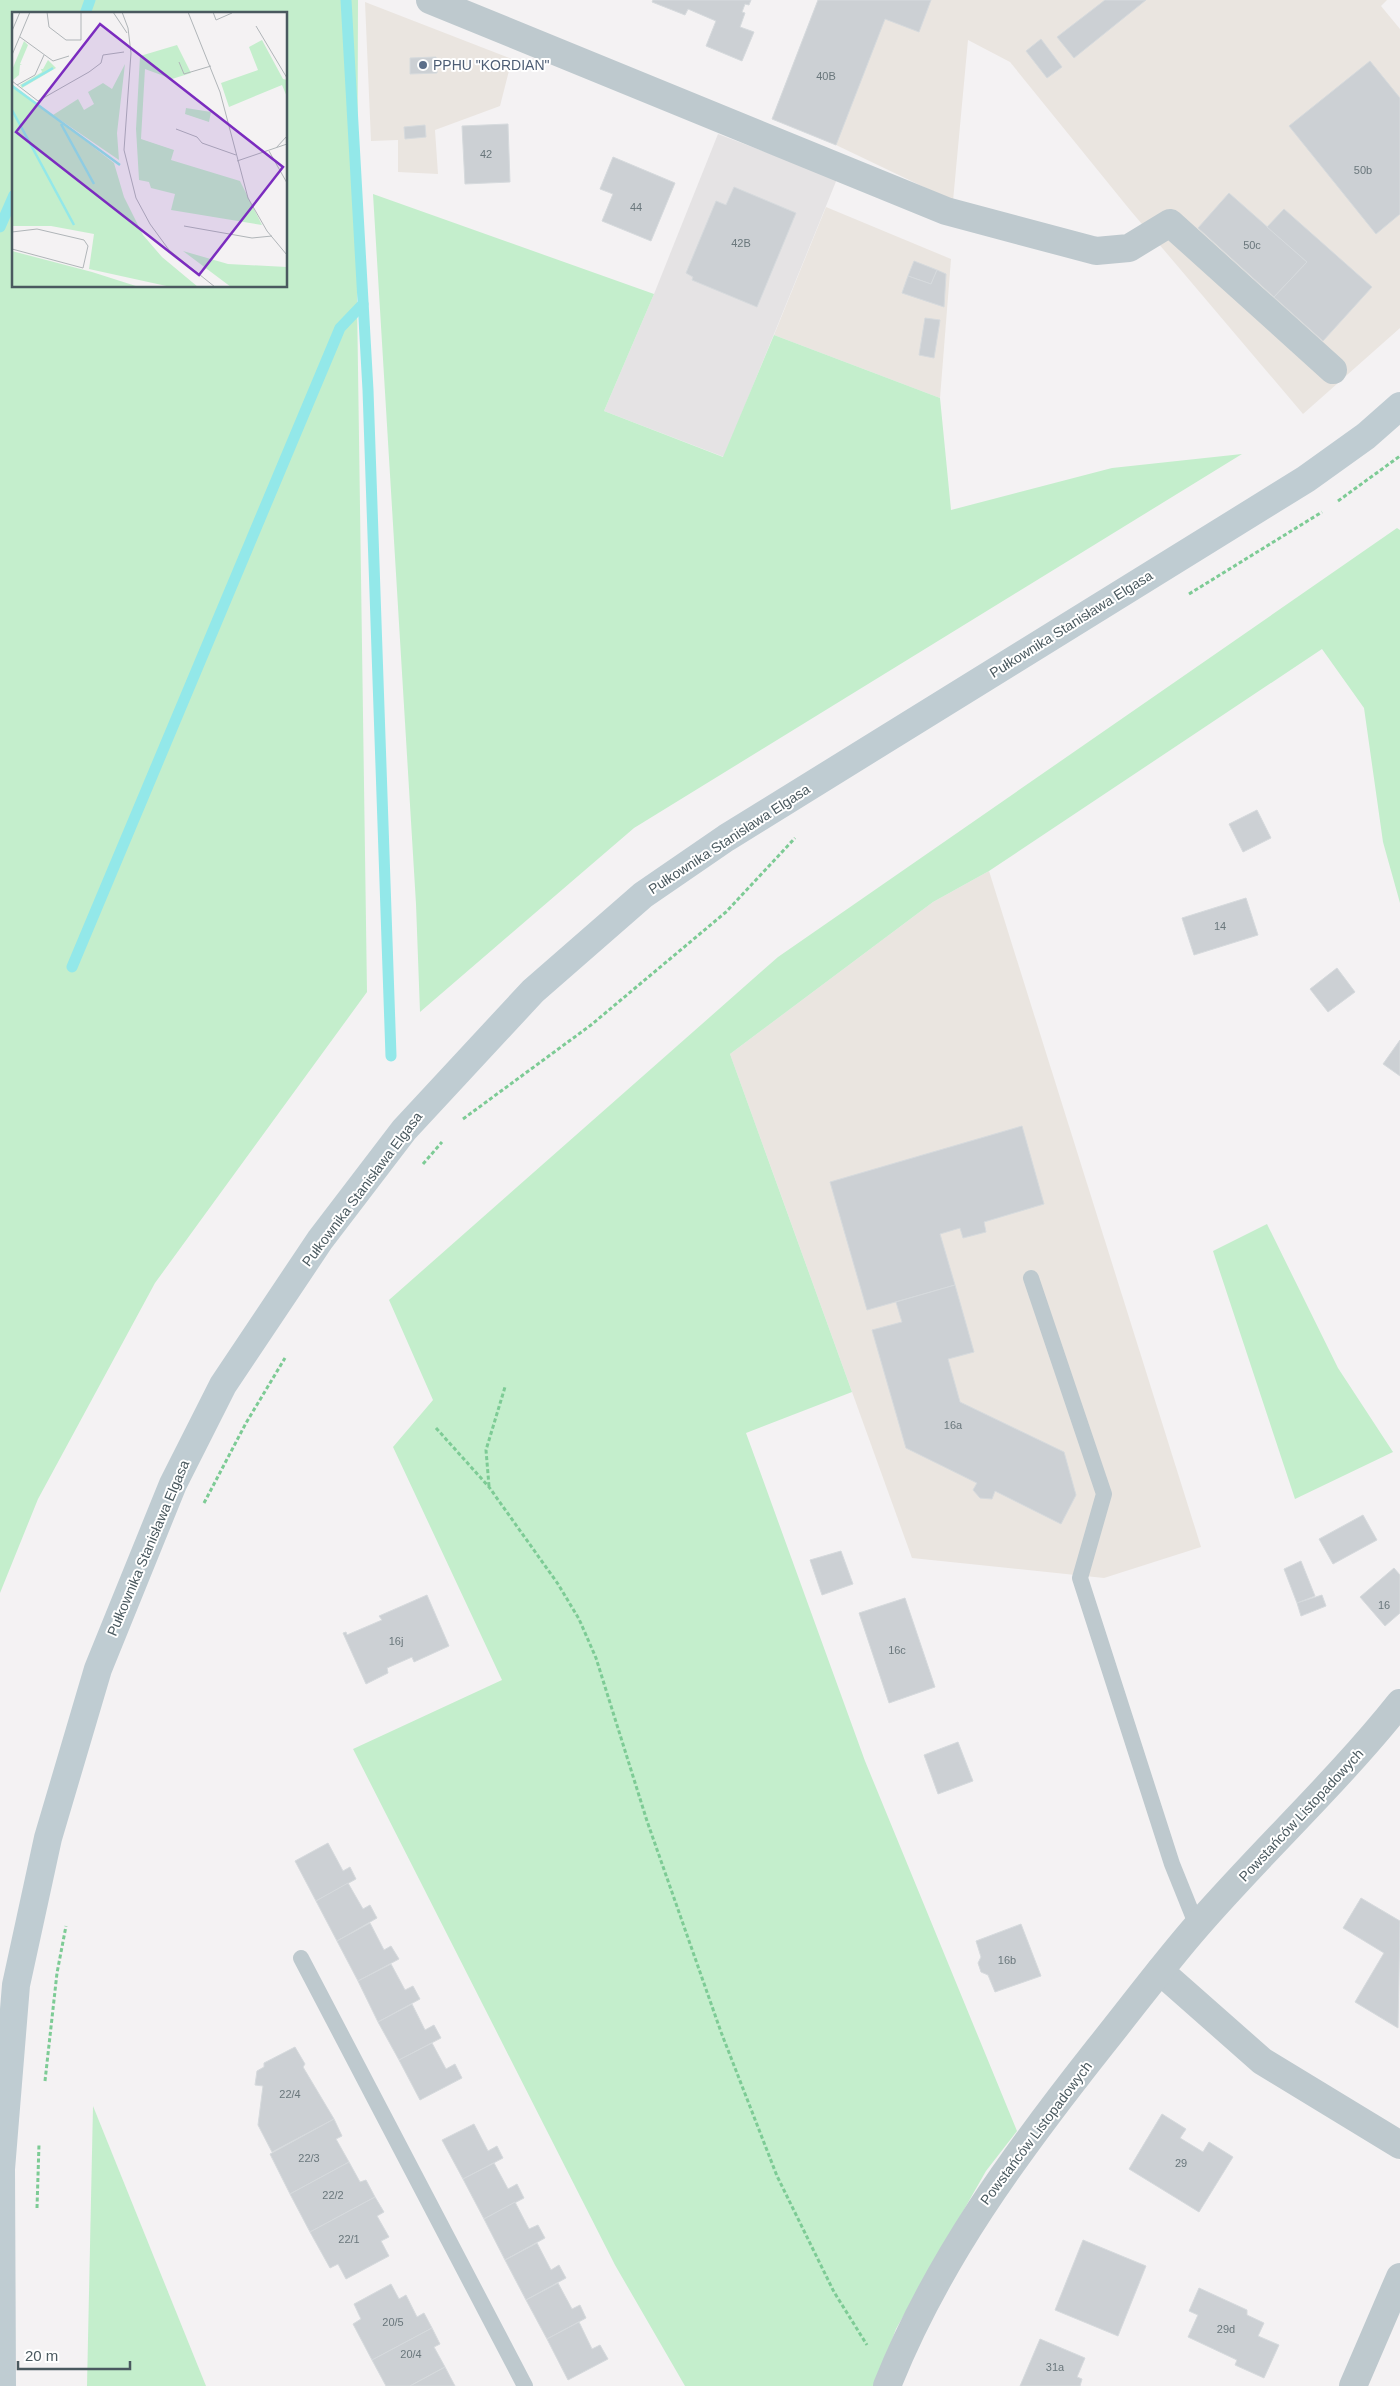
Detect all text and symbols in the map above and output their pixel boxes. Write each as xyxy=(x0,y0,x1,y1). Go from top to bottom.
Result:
inset map xyxy=(12,12,288,288)
place label: PPHU "KORDIAN" xyxy=(433,57,550,73)
marker: PPHU "KORDIAN" xyxy=(417,59,429,71)
house number: 40B xyxy=(816,70,836,82)
house number: 42 xyxy=(480,148,492,160)
house number: 50b xyxy=(1354,164,1372,176)
house number: 44 xyxy=(630,201,642,213)
house number: 42B xyxy=(731,237,751,249)
house number: 50c xyxy=(1243,239,1261,251)
street label: Pułkownika Stanisława Elgasa xyxy=(987,567,1156,681)
street label: Pułkownika Stanisława Elgasa xyxy=(645,781,813,897)
house number: 14 xyxy=(1214,920,1226,932)
street label: Pułkownika Stanisława Elgasa xyxy=(299,1109,425,1269)
house number: 16a xyxy=(944,1419,963,1431)
street label: Pułkownika Stanisława Elgasa xyxy=(104,1458,192,1638)
house number: 16 xyxy=(1378,1599,1390,1611)
house number: 16j xyxy=(389,1635,403,1647)
house number: 16c xyxy=(888,1644,906,1656)
street label: Powstańców Listopadowych xyxy=(1235,1746,1367,1884)
house number: 16b xyxy=(998,1954,1016,1966)
street label: Powstańców Listopadowych xyxy=(977,2058,1095,2208)
house number: 22/4 xyxy=(279,2088,301,2100)
house number: 22/3 xyxy=(298,2152,320,2164)
house number: 29 xyxy=(1175,2157,1187,2169)
house number: 22/2 xyxy=(322,2189,344,2201)
house number: 22/1 xyxy=(338,2233,360,2245)
house number: 20/5 xyxy=(382,2316,404,2328)
house number: 29d xyxy=(1217,2323,1235,2335)
scale bar xyxy=(18,2338,130,2370)
text: 20 m xyxy=(25,2347,58,2364)
house number: 20/4 xyxy=(400,2348,422,2360)
house number: 31a xyxy=(1046,2361,1065,2373)

